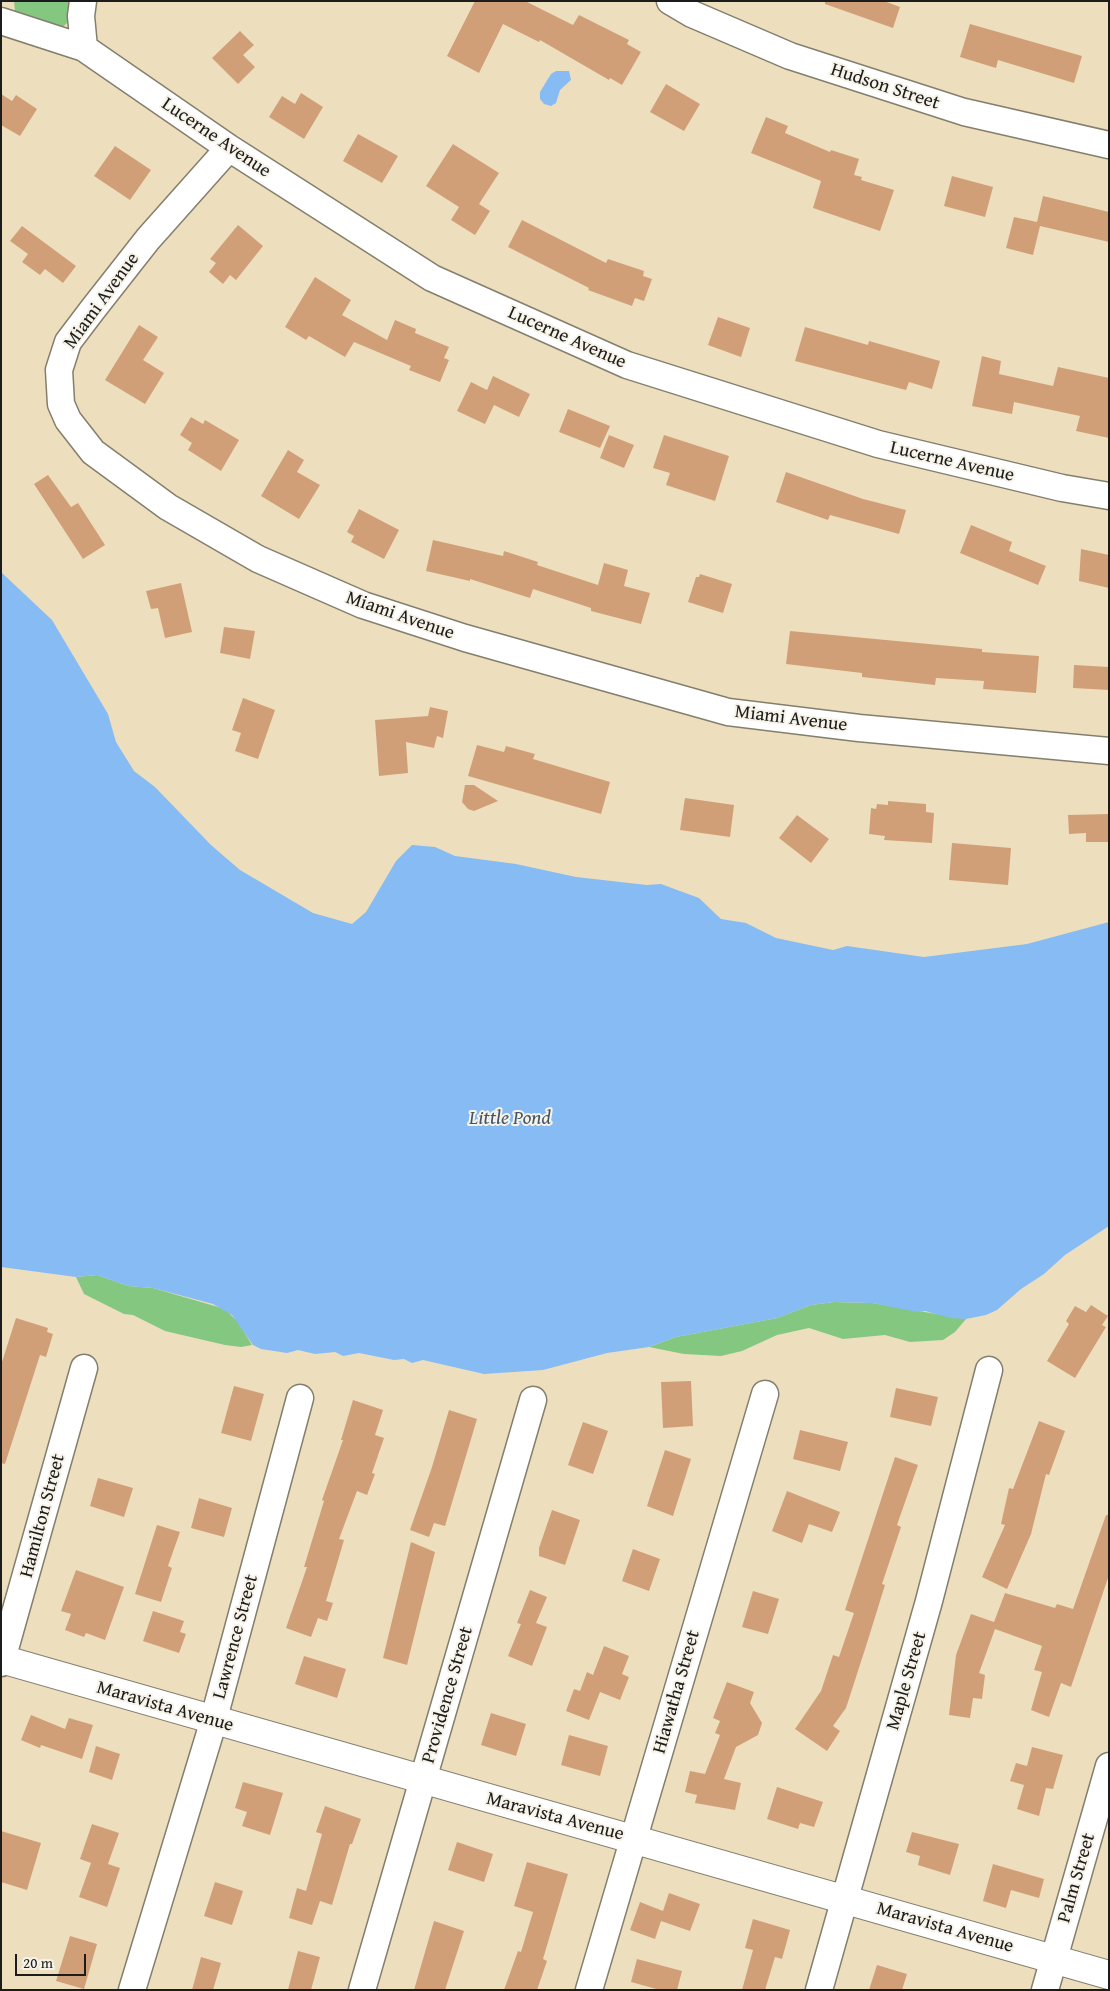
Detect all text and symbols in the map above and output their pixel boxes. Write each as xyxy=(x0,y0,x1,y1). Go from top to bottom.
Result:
street label: Hudson Street xyxy=(828,59,942,115)
street label: Lucerne Avenue xyxy=(157,93,275,183)
street label: Miami Avenue xyxy=(59,248,145,354)
street label: Lucerne Avenue xyxy=(504,302,630,374)
street label: Lucerne Avenue xyxy=(888,437,1016,487)
street label: Miami Avenue xyxy=(343,587,457,645)
street label: Miami Avenue xyxy=(733,701,849,737)
water label: Little Pond xyxy=(469,1107,551,1131)
street label: Hamilton Street xyxy=(16,1452,70,1580)
street label: Lawrence Street xyxy=(208,1572,264,1702)
street label: Providence Street xyxy=(418,1624,478,1766)
street label: Hiawatha Street xyxy=(648,1628,706,1756)
street label: Maple Street xyxy=(882,1629,932,1733)
street label: Maravista Avenue xyxy=(94,1677,236,1737)
street label: Maravista Avenue xyxy=(484,1788,626,1846)
street label: Palm Street xyxy=(1053,1830,1101,1926)
street label: Maravista Avenue xyxy=(874,1898,1016,1958)
scale bar xyxy=(18,1944,89,1976)
text: 20 m xyxy=(23,1952,53,1973)

